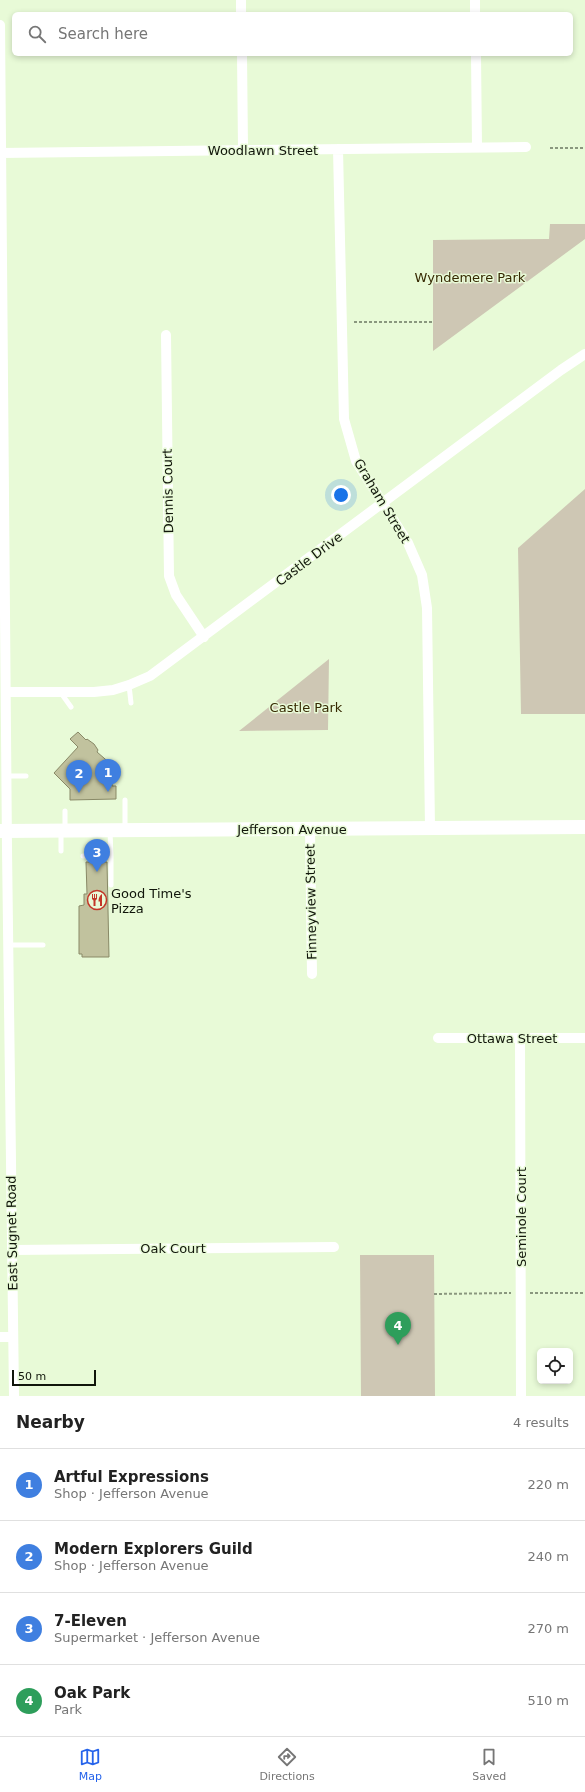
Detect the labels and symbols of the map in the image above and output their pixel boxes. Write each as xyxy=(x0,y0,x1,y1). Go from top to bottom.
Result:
street label: Woodlawn Street xyxy=(208,143,318,158)
park label: Wyndemere Park xyxy=(415,270,526,285)
street label: Dennis Court xyxy=(160,449,176,533)
street label: Graham Street xyxy=(351,456,413,546)
your location xyxy=(331,485,351,505)
street label: Castle Drive xyxy=(273,529,345,589)
park label: Castle Park xyxy=(270,700,343,715)
pin: 1 xyxy=(95,759,121,792)
pin: 2 xyxy=(66,760,92,793)
street label: Jefferson Avenue xyxy=(236,822,347,837)
pin: 3 xyxy=(84,839,110,872)
street label: Finneyview Street xyxy=(302,844,320,960)
place label: Good Time's Pizza xyxy=(111,886,192,916)
restaurant icon: Good Time's Pizza xyxy=(86,889,108,911)
street label: Ottawa Street xyxy=(467,1031,557,1046)
street label: Seminole Court xyxy=(514,1167,529,1267)
street label: East Sugnet Road xyxy=(3,1175,21,1291)
street label: Oak Court xyxy=(140,1241,206,1256)
pin: 4 xyxy=(385,1312,411,1345)
scale bar xyxy=(12,1368,96,1387)

